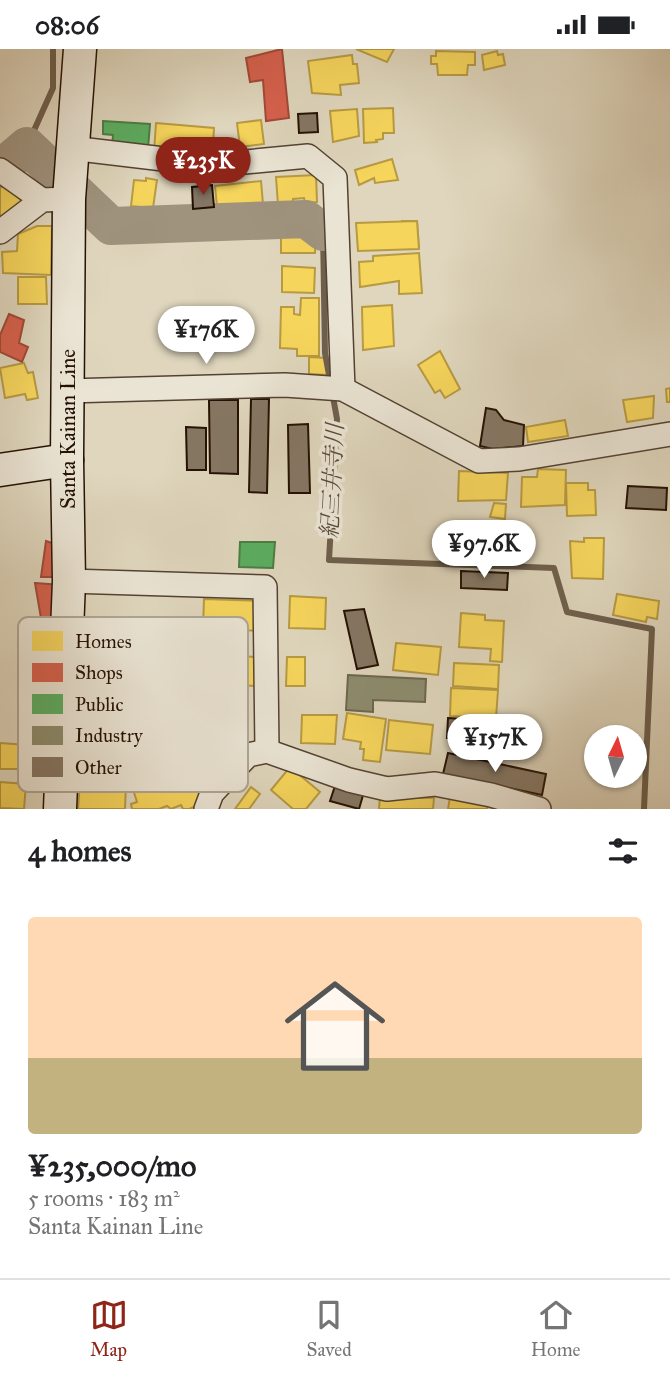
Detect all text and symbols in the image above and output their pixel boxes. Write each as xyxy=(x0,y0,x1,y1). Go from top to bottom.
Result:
text: 08:06 xyxy=(35,9,99,41)
pin: ¥235K xyxy=(154,137,252,197)
text: ¥235K xyxy=(172,146,234,174)
pin: ¥176K xyxy=(157,307,255,366)
text: ¥176K xyxy=(174,315,238,343)
street label: Santa Kainan Line xyxy=(55,349,81,509)
water label: 紀三井寺川 xyxy=(315,420,349,539)
pin: ¥97.6K xyxy=(427,521,541,580)
text: ¥97.6K xyxy=(448,529,520,557)
legend xyxy=(18,617,248,792)
text: Homes xyxy=(75,630,132,653)
text: Shops xyxy=(75,661,123,684)
text: Public xyxy=(75,693,123,716)
pin: ¥157K xyxy=(446,715,544,774)
text: ¥157K xyxy=(463,723,527,751)
text: Industry xyxy=(75,724,144,747)
north arrow xyxy=(584,725,648,787)
map controls xyxy=(584,725,647,788)
text: Other xyxy=(75,756,123,779)
icon: filters xyxy=(604,832,642,870)
text: 4 homes xyxy=(28,833,132,869)
icon: home xyxy=(272,963,398,1089)
text: ¥235,000/mo xyxy=(28,1148,196,1184)
text: 5 rooms · 183 m² xyxy=(28,1184,180,1212)
text: Santa Kainan Line xyxy=(28,1212,203,1240)
tab: Map xyxy=(90,1296,128,1361)
tab: Saved xyxy=(307,1296,352,1361)
tab: Home xyxy=(531,1296,580,1361)

